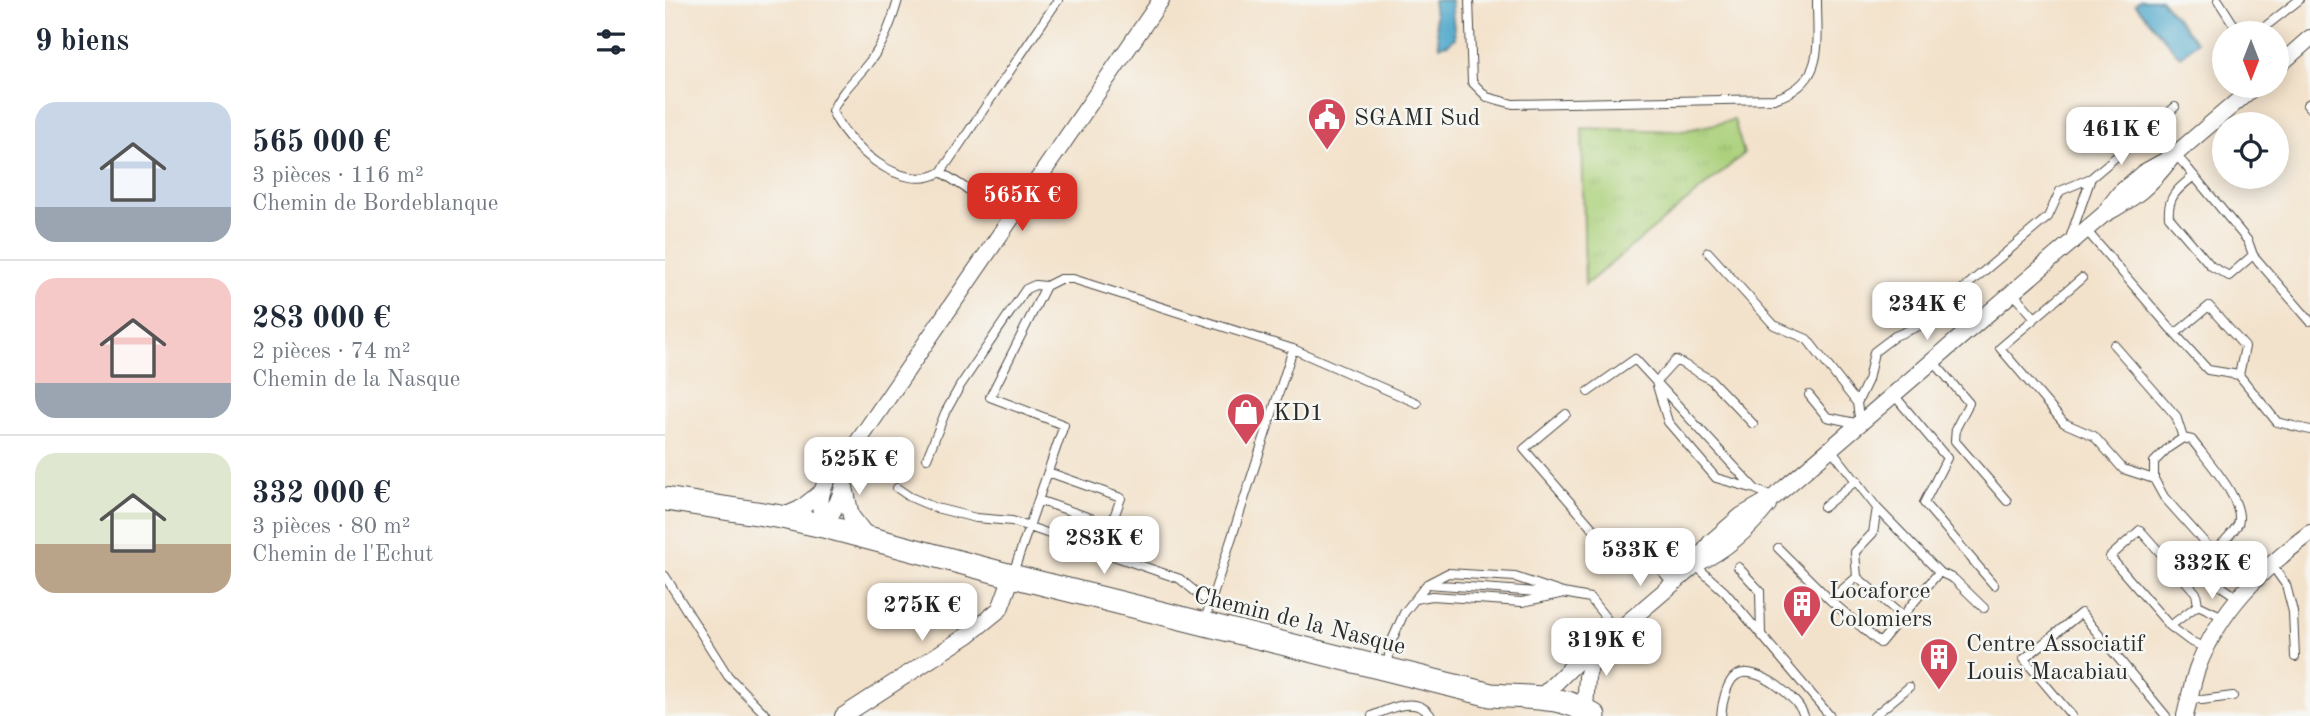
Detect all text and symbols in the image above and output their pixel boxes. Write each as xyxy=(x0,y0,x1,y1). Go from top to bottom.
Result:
north arrow xyxy=(2212,21,2289,98)
map controls xyxy=(2212,21,2289,189)
icon: filters xyxy=(592,23,630,61)
text: 9 biens xyxy=(35,27,129,57)
public building icon: SGAMI Sud xyxy=(1306,96,1348,151)
place label: SGAMI Sud xyxy=(1354,107,1480,131)
pin: 461K € xyxy=(2064,108,2178,167)
button: locate xyxy=(2212,112,2289,189)
text: 461K € xyxy=(2082,118,2160,141)
text: 565 000 € xyxy=(252,128,391,158)
icon: home xyxy=(91,130,175,214)
text: 3 pièces · 116 m² xyxy=(252,164,424,187)
pin: 565K € xyxy=(965,174,1079,233)
text: 565K € xyxy=(983,184,1061,207)
text: Chemin de Bordeblanque xyxy=(252,192,498,215)
pin: 234K € xyxy=(1870,282,1984,342)
text: 234K € xyxy=(1888,293,1966,316)
text: 283 000 € xyxy=(252,304,391,334)
icon: home xyxy=(91,306,175,390)
text: 2 pièces · 74 m² xyxy=(252,340,411,363)
text: Chemin de la Nasque xyxy=(252,368,460,391)
shop icon: KD1 xyxy=(1225,391,1267,446)
place label: KD1 xyxy=(1273,402,1324,426)
pin: 525K € xyxy=(802,438,916,497)
text: 525K € xyxy=(820,448,898,471)
text: 332 000 € xyxy=(252,479,391,509)
icon: home xyxy=(91,481,175,565)
text: 3 pièces · 80 m² xyxy=(252,515,411,538)
pin: 283K € xyxy=(1047,516,1161,576)
text: 283K € xyxy=(1065,527,1143,550)
pin: 533K € xyxy=(1583,528,1697,588)
text: 533K € xyxy=(1601,539,1679,562)
pin: 332K € xyxy=(2155,542,2269,601)
text: Chemin de l'Echut xyxy=(252,543,433,566)
text: 332K € xyxy=(2173,552,2251,575)
place label: Locaforce Colomiers xyxy=(1829,580,1932,632)
building icon: Locaforce Colomiers xyxy=(1781,583,1823,638)
pin: 275K € xyxy=(865,584,979,643)
street label: Chemin de la Nasque xyxy=(1191,584,1408,660)
text: 275K € xyxy=(883,594,961,617)
pin: 319K € xyxy=(1549,618,1663,678)
text: 319K € xyxy=(1567,629,1645,652)
place label: Centre Associatif Louis Macabiau xyxy=(1966,633,2146,685)
building icon: Centre Associatif Louis Macabiau xyxy=(1918,636,1960,691)

